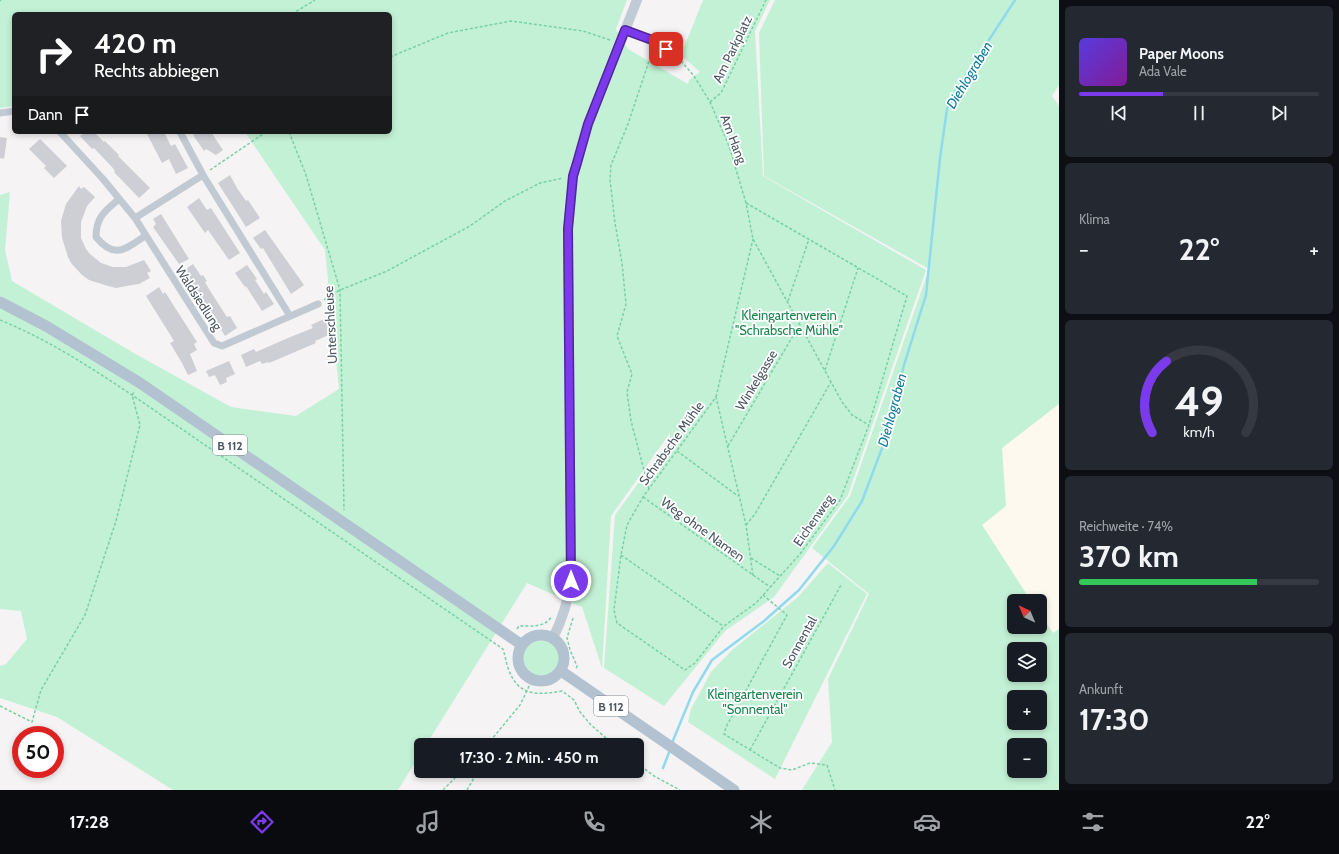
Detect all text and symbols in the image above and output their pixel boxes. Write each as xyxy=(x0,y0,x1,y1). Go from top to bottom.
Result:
street label: Am Parkplatz xyxy=(709,13,755,85)
text: 420 m xyxy=(94,26,177,60)
icon: right xyxy=(28,28,80,80)
pin xyxy=(649,32,683,66)
icon: arrive xyxy=(655,38,677,60)
water label: Diehlograben xyxy=(942,38,996,112)
text: Paper Moons xyxy=(1139,45,1224,63)
text: Rechts abbiegen xyxy=(94,60,219,82)
text: Ada Vale xyxy=(1139,63,1187,79)
icon: previous xyxy=(1108,102,1130,124)
icon: pause xyxy=(1188,102,1210,124)
icon: next xyxy=(1268,102,1290,124)
icon: arrive xyxy=(71,104,93,126)
text: Dann xyxy=(28,106,63,124)
street label: Am Hang xyxy=(717,112,751,166)
text: Klima xyxy=(1079,211,1110,227)
text: 22° xyxy=(1179,231,1219,268)
text: − xyxy=(1079,236,1089,263)
text: + xyxy=(1309,236,1319,263)
street label: Waldsiedlung xyxy=(172,263,226,334)
street label: Unterschleuse xyxy=(320,285,340,365)
park label: Kleingartenverein "Schrabsche Mühle" xyxy=(735,307,843,338)
street label: Winkelgasse xyxy=(732,347,780,413)
water label: Diehlograben xyxy=(874,371,910,449)
text: 49 xyxy=(1174,376,1224,426)
street label: Schrabsche Mühle xyxy=(635,398,707,488)
text: km/h xyxy=(1183,423,1215,441)
road number: B 112 xyxy=(213,435,247,455)
street label: Eichenweg xyxy=(789,491,837,549)
street label: Weg ohne Namen xyxy=(658,493,748,565)
text: Reichweite · 74% xyxy=(1079,518,1173,534)
text: 370 km xyxy=(1079,538,1179,575)
position arrow xyxy=(550,560,592,602)
north arrow xyxy=(1007,594,1047,634)
map controls xyxy=(1007,594,1047,778)
street label: Sonnental xyxy=(778,613,820,671)
button: layers xyxy=(1007,642,1047,682)
text: Ankunft xyxy=(1079,681,1123,697)
park label: Kleingartenverein "Sonnental" xyxy=(707,686,803,717)
button: + xyxy=(1007,690,1047,730)
road number: B 112 xyxy=(594,696,628,716)
text: 17:30 xyxy=(1079,701,1149,738)
speed limit sign: 50 xyxy=(12,726,64,778)
button: − xyxy=(1007,738,1047,778)
text: 17:30 · 2 Min. · 450 m xyxy=(460,749,598,767)
icon: directions xyxy=(248,808,276,836)
icon: music xyxy=(414,808,442,836)
icon: phone xyxy=(580,808,608,836)
icon: climate xyxy=(747,808,775,836)
icon: car xyxy=(913,808,941,836)
icon: filters xyxy=(1079,808,1107,836)
text: 17:28 xyxy=(69,811,109,833)
text: 22° xyxy=(1246,811,1270,833)

